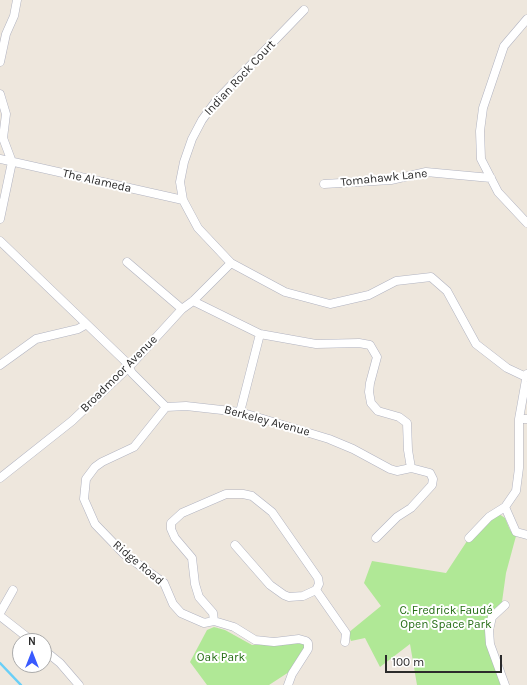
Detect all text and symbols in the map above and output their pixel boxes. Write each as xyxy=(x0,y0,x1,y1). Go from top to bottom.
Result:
street label: Indian Rock Court xyxy=(201,37,279,119)
street label: The Alameda xyxy=(61,166,133,196)
street label: Tomahawk Lane xyxy=(340,166,428,190)
street label: Broadmoor Avenue xyxy=(77,332,161,416)
street label: Berkeley Avenue xyxy=(222,403,312,439)
street label: Ridge Road xyxy=(110,538,166,588)
park label: C. Fredrick Faudé Open Space Park xyxy=(399,604,493,632)
north arrow xyxy=(12,633,52,673)
text: N xyxy=(28,635,36,648)
scale bar xyxy=(387,647,504,673)
park label: Oak Park xyxy=(197,651,245,665)
text: 100 m xyxy=(392,655,424,669)

